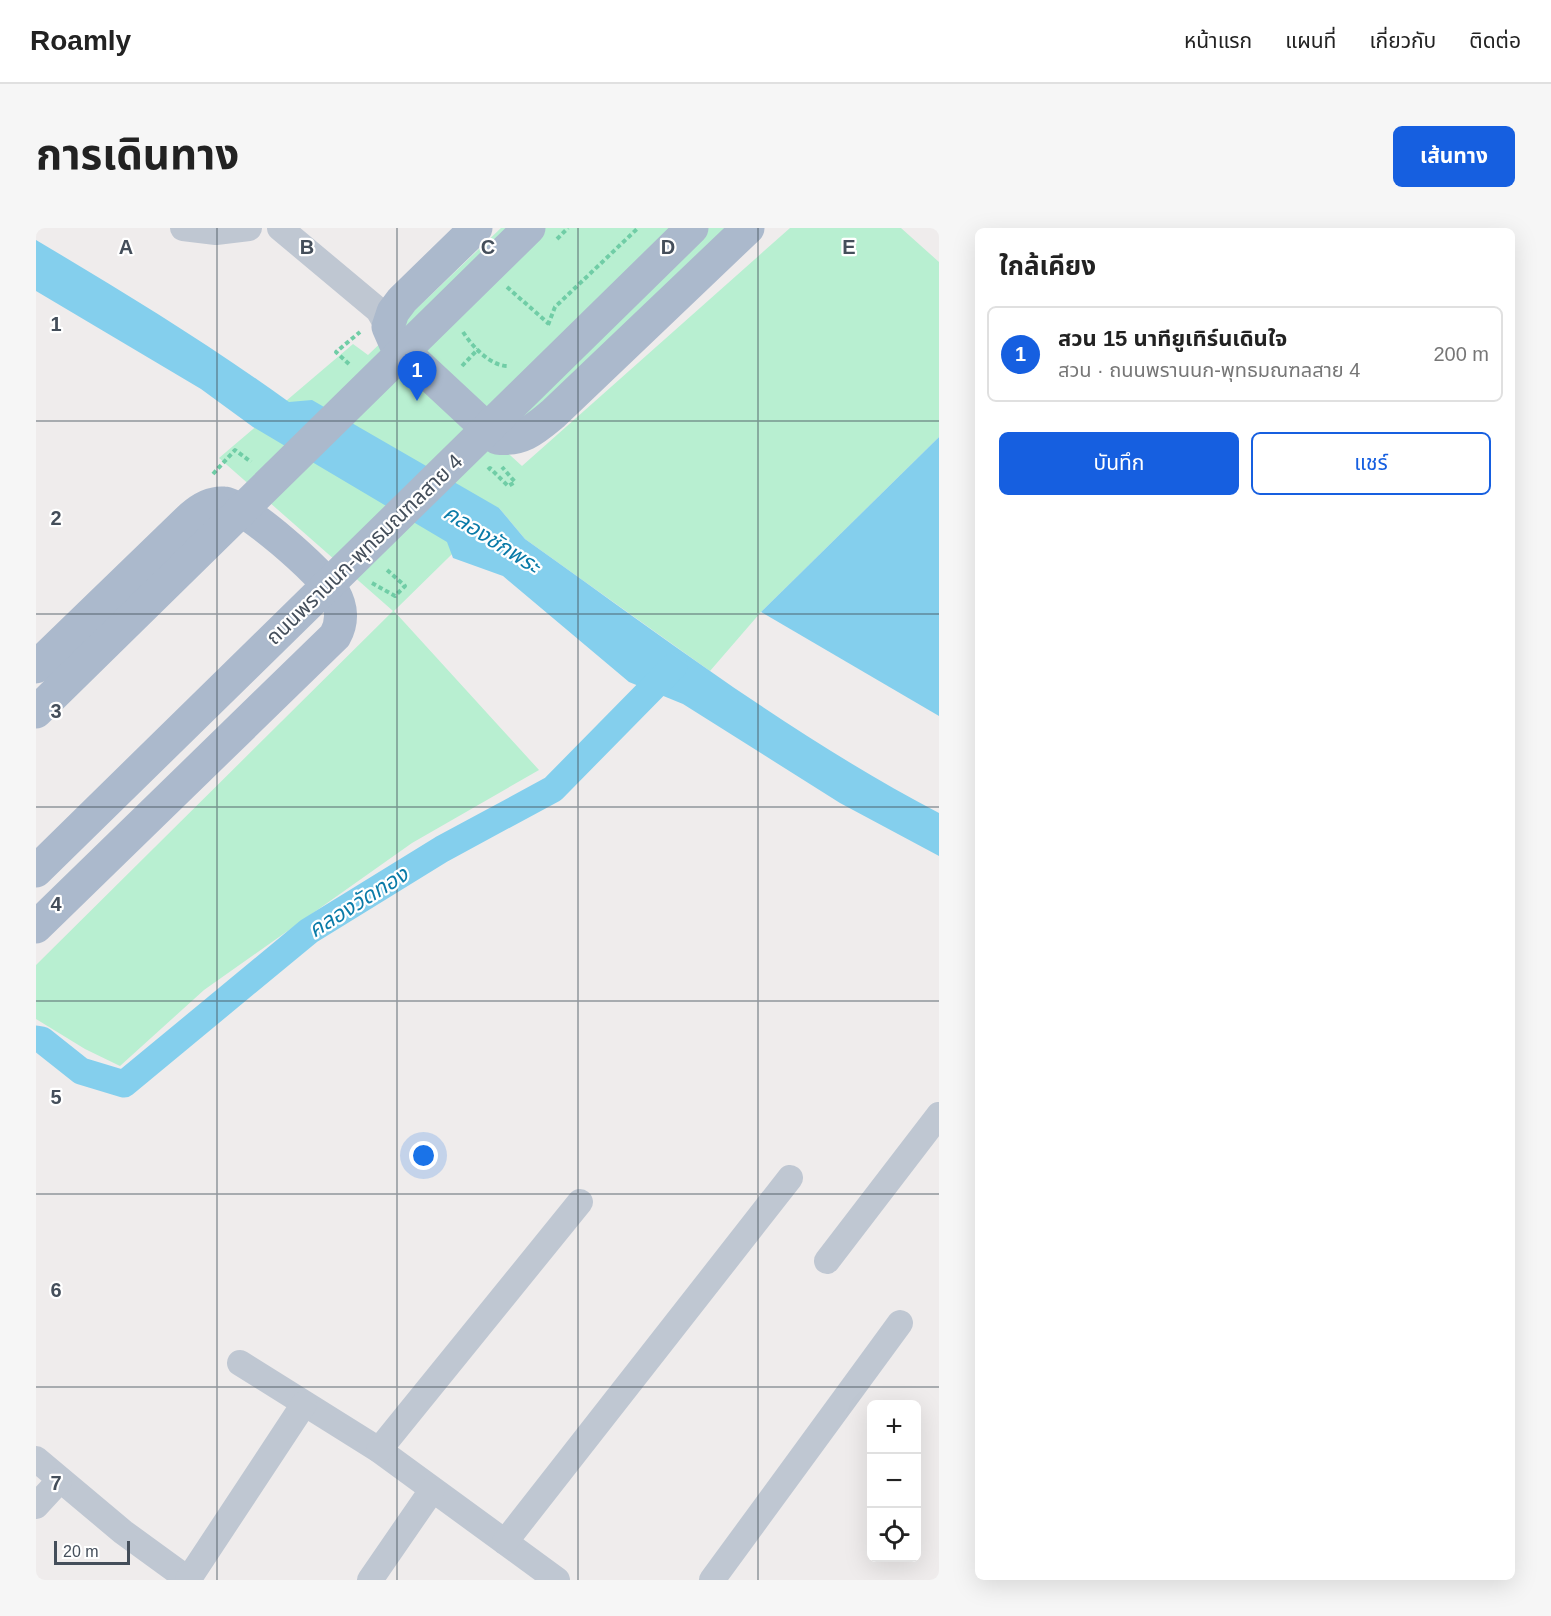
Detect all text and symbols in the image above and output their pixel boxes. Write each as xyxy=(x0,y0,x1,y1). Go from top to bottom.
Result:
text: Roamly xyxy=(30,25,131,56)
text: หน้าแรก xyxy=(1184,29,1252,52)
text: แผนที่ xyxy=(1285,29,1336,52)
text: เกี่ยวกับ xyxy=(1369,29,1436,52)
text: ติดต่อ xyxy=(1469,29,1521,52)
button: เส้นทาง xyxy=(1393,126,1515,187)
text: การเดินทาง xyxy=(36,131,239,178)
text: A xyxy=(119,236,133,258)
text: B xyxy=(300,236,314,258)
text: C xyxy=(481,236,495,258)
text: D xyxy=(661,236,675,258)
text: E xyxy=(842,236,856,258)
text: ใกล้เคียง xyxy=(999,251,1096,281)
text: 1 xyxy=(50,313,62,335)
text: สวน 15 นาทียูเทิร์นเดินใจ xyxy=(1058,326,1287,351)
text: 1 xyxy=(1015,343,1026,365)
text: 200 m xyxy=(1433,343,1489,365)
pin: 1 xyxy=(398,352,436,401)
text: สวน · ถนนพรานนก-พุทธมณฑลสาย 4 xyxy=(1058,359,1360,381)
button: บันทึก xyxy=(999,432,1239,495)
button: แชร์ xyxy=(1251,432,1491,495)
street label: ถนนพรานนก-พุทธมณฑลสาย 4 xyxy=(261,449,468,650)
water label: คลองชักพระ xyxy=(439,499,546,579)
text: 2 xyxy=(50,507,62,529)
text: 3 xyxy=(50,700,62,722)
water label: คลองวัดทอง xyxy=(304,861,413,942)
text: 4 xyxy=(50,893,62,915)
text: 5 xyxy=(50,1086,62,1108)
your location xyxy=(409,1141,438,1170)
text: 6 xyxy=(50,1279,62,1301)
map controls xyxy=(867,1400,921,1562)
button: + xyxy=(867,1400,921,1454)
button: − xyxy=(867,1454,921,1508)
text: 7 xyxy=(50,1472,62,1494)
button: locate xyxy=(867,1508,921,1562)
scale bar xyxy=(54,1538,130,1566)
text: 20 m xyxy=(63,1543,99,1560)

